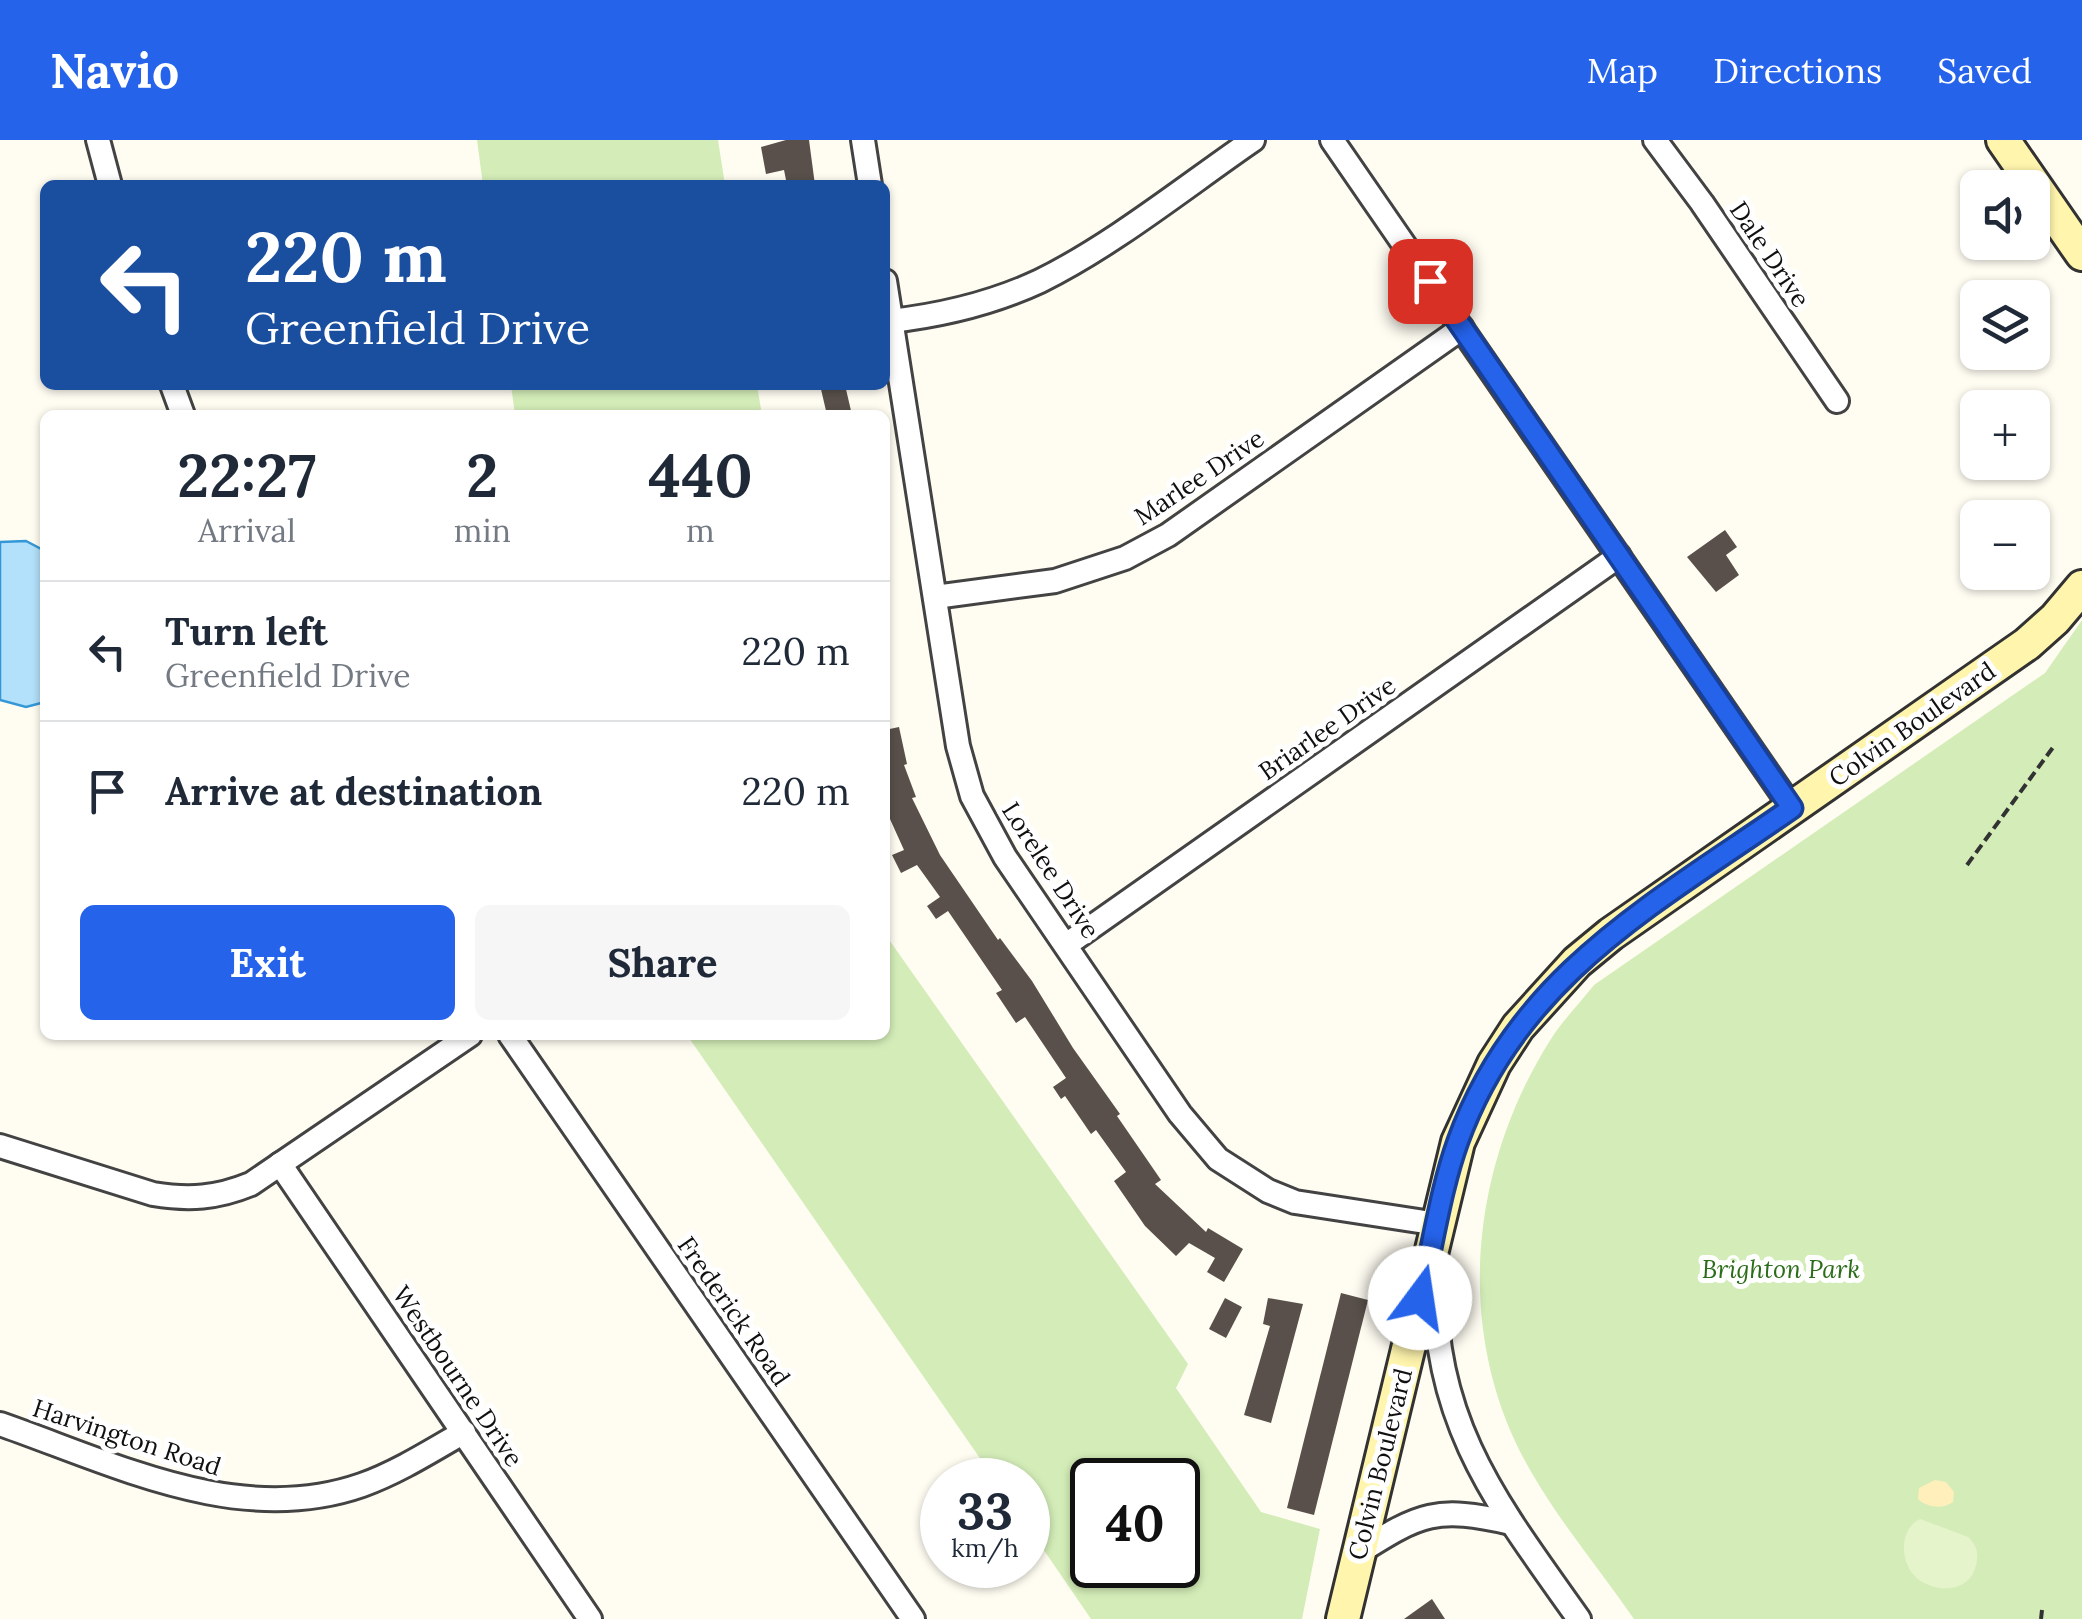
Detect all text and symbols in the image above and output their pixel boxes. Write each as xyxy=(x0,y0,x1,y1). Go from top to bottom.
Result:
text: Navio xyxy=(50,40,179,101)
text: Map xyxy=(1587,48,1658,93)
text: Directions xyxy=(1713,48,1882,93)
text: Saved xyxy=(1937,48,2032,93)
map controls xyxy=(1960,170,2050,590)
button: sound xyxy=(1960,170,2050,260)
street label: Dale Drive xyxy=(1723,195,1817,313)
text: 220 m xyxy=(245,212,447,301)
icon: left xyxy=(80,220,210,350)
pin xyxy=(1388,239,1473,324)
icon: arrive xyxy=(1403,254,1458,309)
button: layers xyxy=(1960,280,2050,370)
text: Greenfield Drive xyxy=(245,299,590,356)
button: + xyxy=(1960,390,2050,480)
street label: Marlee Drive xyxy=(1128,422,1270,532)
text: 22:27 xyxy=(177,437,316,513)
text: 2 xyxy=(466,437,498,513)
text: 440 xyxy=(648,437,753,513)
button: − xyxy=(1960,500,2050,590)
text: Arrival xyxy=(198,510,296,551)
text: min xyxy=(454,510,511,551)
text: m xyxy=(686,510,715,551)
text: Turn left xyxy=(165,607,328,655)
icon: left xyxy=(80,624,135,679)
text: 220 m xyxy=(742,627,850,675)
text: Greenfield Drive xyxy=(165,655,411,696)
street label: Colvin Boulevard xyxy=(1822,655,2002,793)
street label: Briarlee Drive xyxy=(1252,669,1402,787)
icon: arrive xyxy=(80,764,135,819)
text: Arrive at destination xyxy=(165,767,542,815)
text: 220 m xyxy=(742,767,850,815)
street label: Lorelee Drive xyxy=(995,796,1107,944)
button: Exit xyxy=(80,905,455,1020)
button: Share xyxy=(475,905,850,1020)
street label: Frederick Road xyxy=(671,1230,797,1392)
position arrow xyxy=(1368,1246,1472,1350)
park label: Brighton Park xyxy=(1702,1253,1860,1285)
street label: Westbourne Drive xyxy=(386,1279,530,1473)
street label: Colvin Boulevard xyxy=(1341,1365,1419,1563)
street label: Harvington Road xyxy=(29,1392,225,1482)
speed limit sign: 40 xyxy=(1070,1458,1200,1588)
text: 33 xyxy=(957,1479,1013,1543)
text: km/h xyxy=(951,1532,1019,1564)

